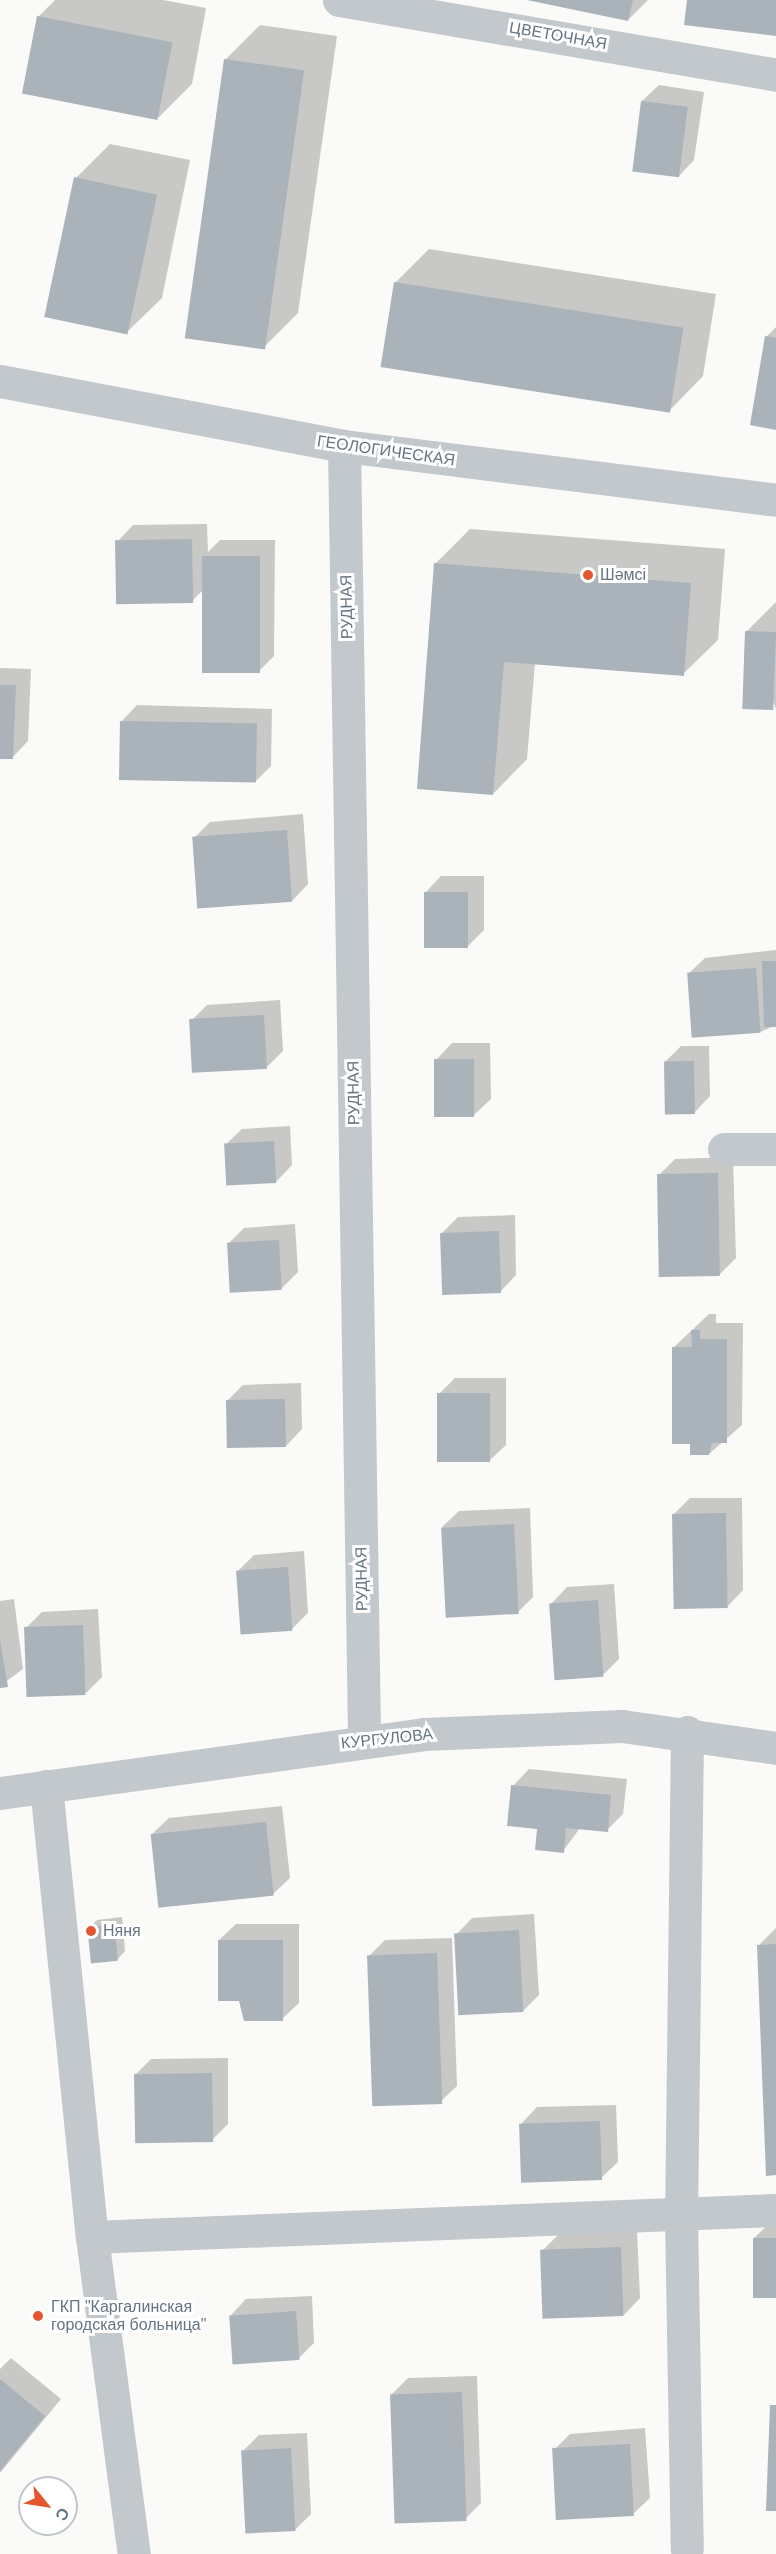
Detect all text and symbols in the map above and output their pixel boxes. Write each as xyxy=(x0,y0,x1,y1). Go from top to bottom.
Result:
street label: ЦВЕТОЧНАЯ xyxy=(508,18,608,54)
street label: ГЕОЛОГИЧЕСКАЯ xyxy=(316,432,456,470)
place label: Шәмсі xyxy=(600,565,646,585)
marker: Шәмсі xyxy=(581,568,595,582)
street label: РУДНАЯ xyxy=(337,575,357,639)
street label: РУДНАЯ xyxy=(344,1061,364,1125)
street label: РУДНАЯ xyxy=(352,1547,372,1611)
street label: КУРГУЛОВА xyxy=(340,1725,434,1753)
place label: Няня xyxy=(103,1921,141,1941)
marker: Няня xyxy=(84,1924,98,1938)
place label: ГКП "Каргалинская городская больница" xyxy=(51,2297,206,2335)
marker: ГКП "Каргалинская городская больница" xyxy=(29,2307,47,2325)
north arrow xyxy=(18,2476,78,2536)
text: С xyxy=(52,2505,73,2524)

